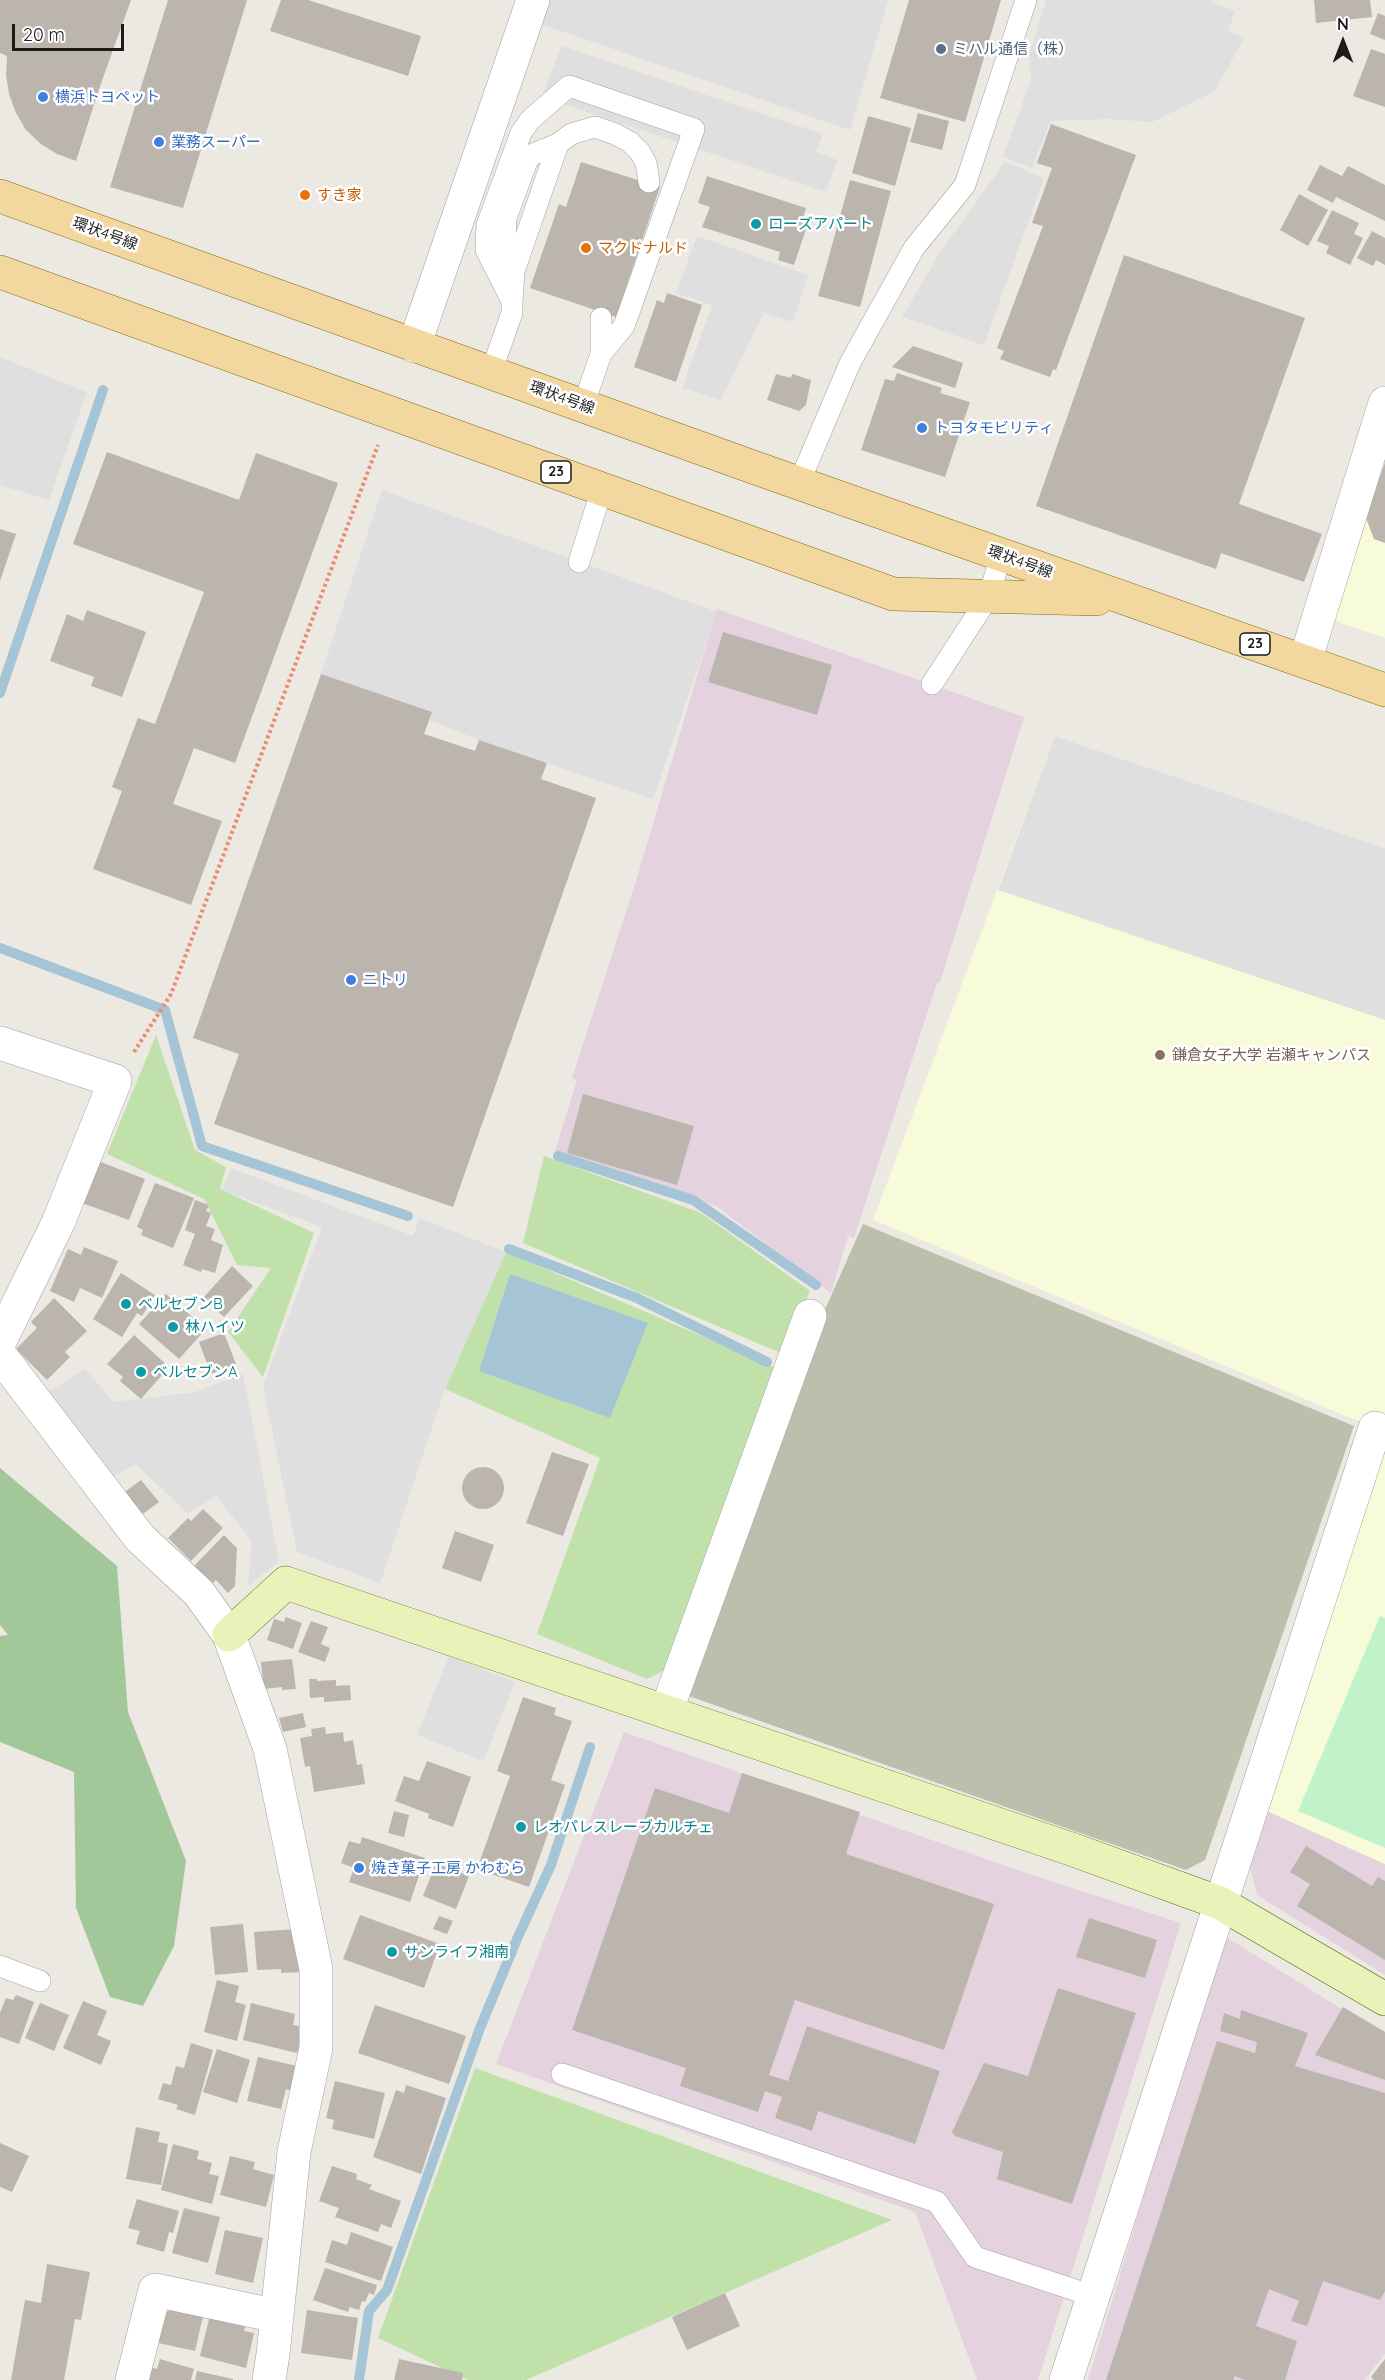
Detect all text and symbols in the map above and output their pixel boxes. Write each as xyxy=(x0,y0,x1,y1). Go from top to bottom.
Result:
scale bar xyxy=(15,12,128,50)
north arrow xyxy=(1313,12,1373,72)
text: N xyxy=(1337,14,1349,34)
text: 20 m xyxy=(23,23,65,46)
place label: ミハル通信（株） xyxy=(953,40,1073,58)
marker: ミハル通信（株） xyxy=(934,42,948,56)
place label: 横浜トヨペット xyxy=(55,88,160,106)
marker: 横浜トヨペット xyxy=(36,90,50,104)
place label: 業務スーパー xyxy=(171,133,261,151)
marker: 業務スーパー xyxy=(152,135,166,149)
place label: すき家 xyxy=(317,186,362,204)
marker: すき家 xyxy=(298,188,312,202)
street label: 環状4号線 xyxy=(70,214,140,254)
place label: ローズアパート xyxy=(768,215,873,233)
marker: ローズアパート xyxy=(749,217,763,231)
place label: マクドナルド xyxy=(598,239,688,257)
marker: マクドナルド xyxy=(579,241,593,255)
street label: 環状4号線 xyxy=(527,378,597,418)
place label: トヨタモビリティ xyxy=(934,419,1054,437)
marker: トヨタモビリティ xyxy=(915,421,929,435)
road number: 23 xyxy=(541,461,571,483)
street label: 環状4号線 xyxy=(985,542,1055,582)
road number: 23 xyxy=(1240,633,1270,655)
place label: ニトリ xyxy=(363,971,408,989)
marker: ニトリ xyxy=(344,973,358,987)
place label: 鎌倉女子大学 岩瀬キャンパス xyxy=(1172,1046,1371,1064)
marker: 鎌倉女子大学 岩瀬キャンパス xyxy=(1153,1048,1167,1062)
place label: ベルセブンB xyxy=(138,1295,223,1313)
marker: ベルセブンB xyxy=(119,1297,133,1311)
place label: 林ハイツ xyxy=(185,1318,245,1336)
marker: 林ハイツ xyxy=(166,1320,180,1334)
place label: ベルセブンA xyxy=(153,1363,238,1381)
marker: ベルセブンA xyxy=(134,1365,148,1379)
place label: レオパレスレーブカルチェ xyxy=(533,1818,713,1836)
marker: レオパレスレーブカルチェ xyxy=(514,1820,528,1834)
place label: 焼き菓子工房 かわむら xyxy=(371,1859,525,1877)
marker: 焼き菓子工房 かわむら xyxy=(352,1861,366,1875)
place label: サンライフ湘南 xyxy=(404,1943,509,1961)
marker: サンライフ湘南 xyxy=(385,1945,399,1959)

